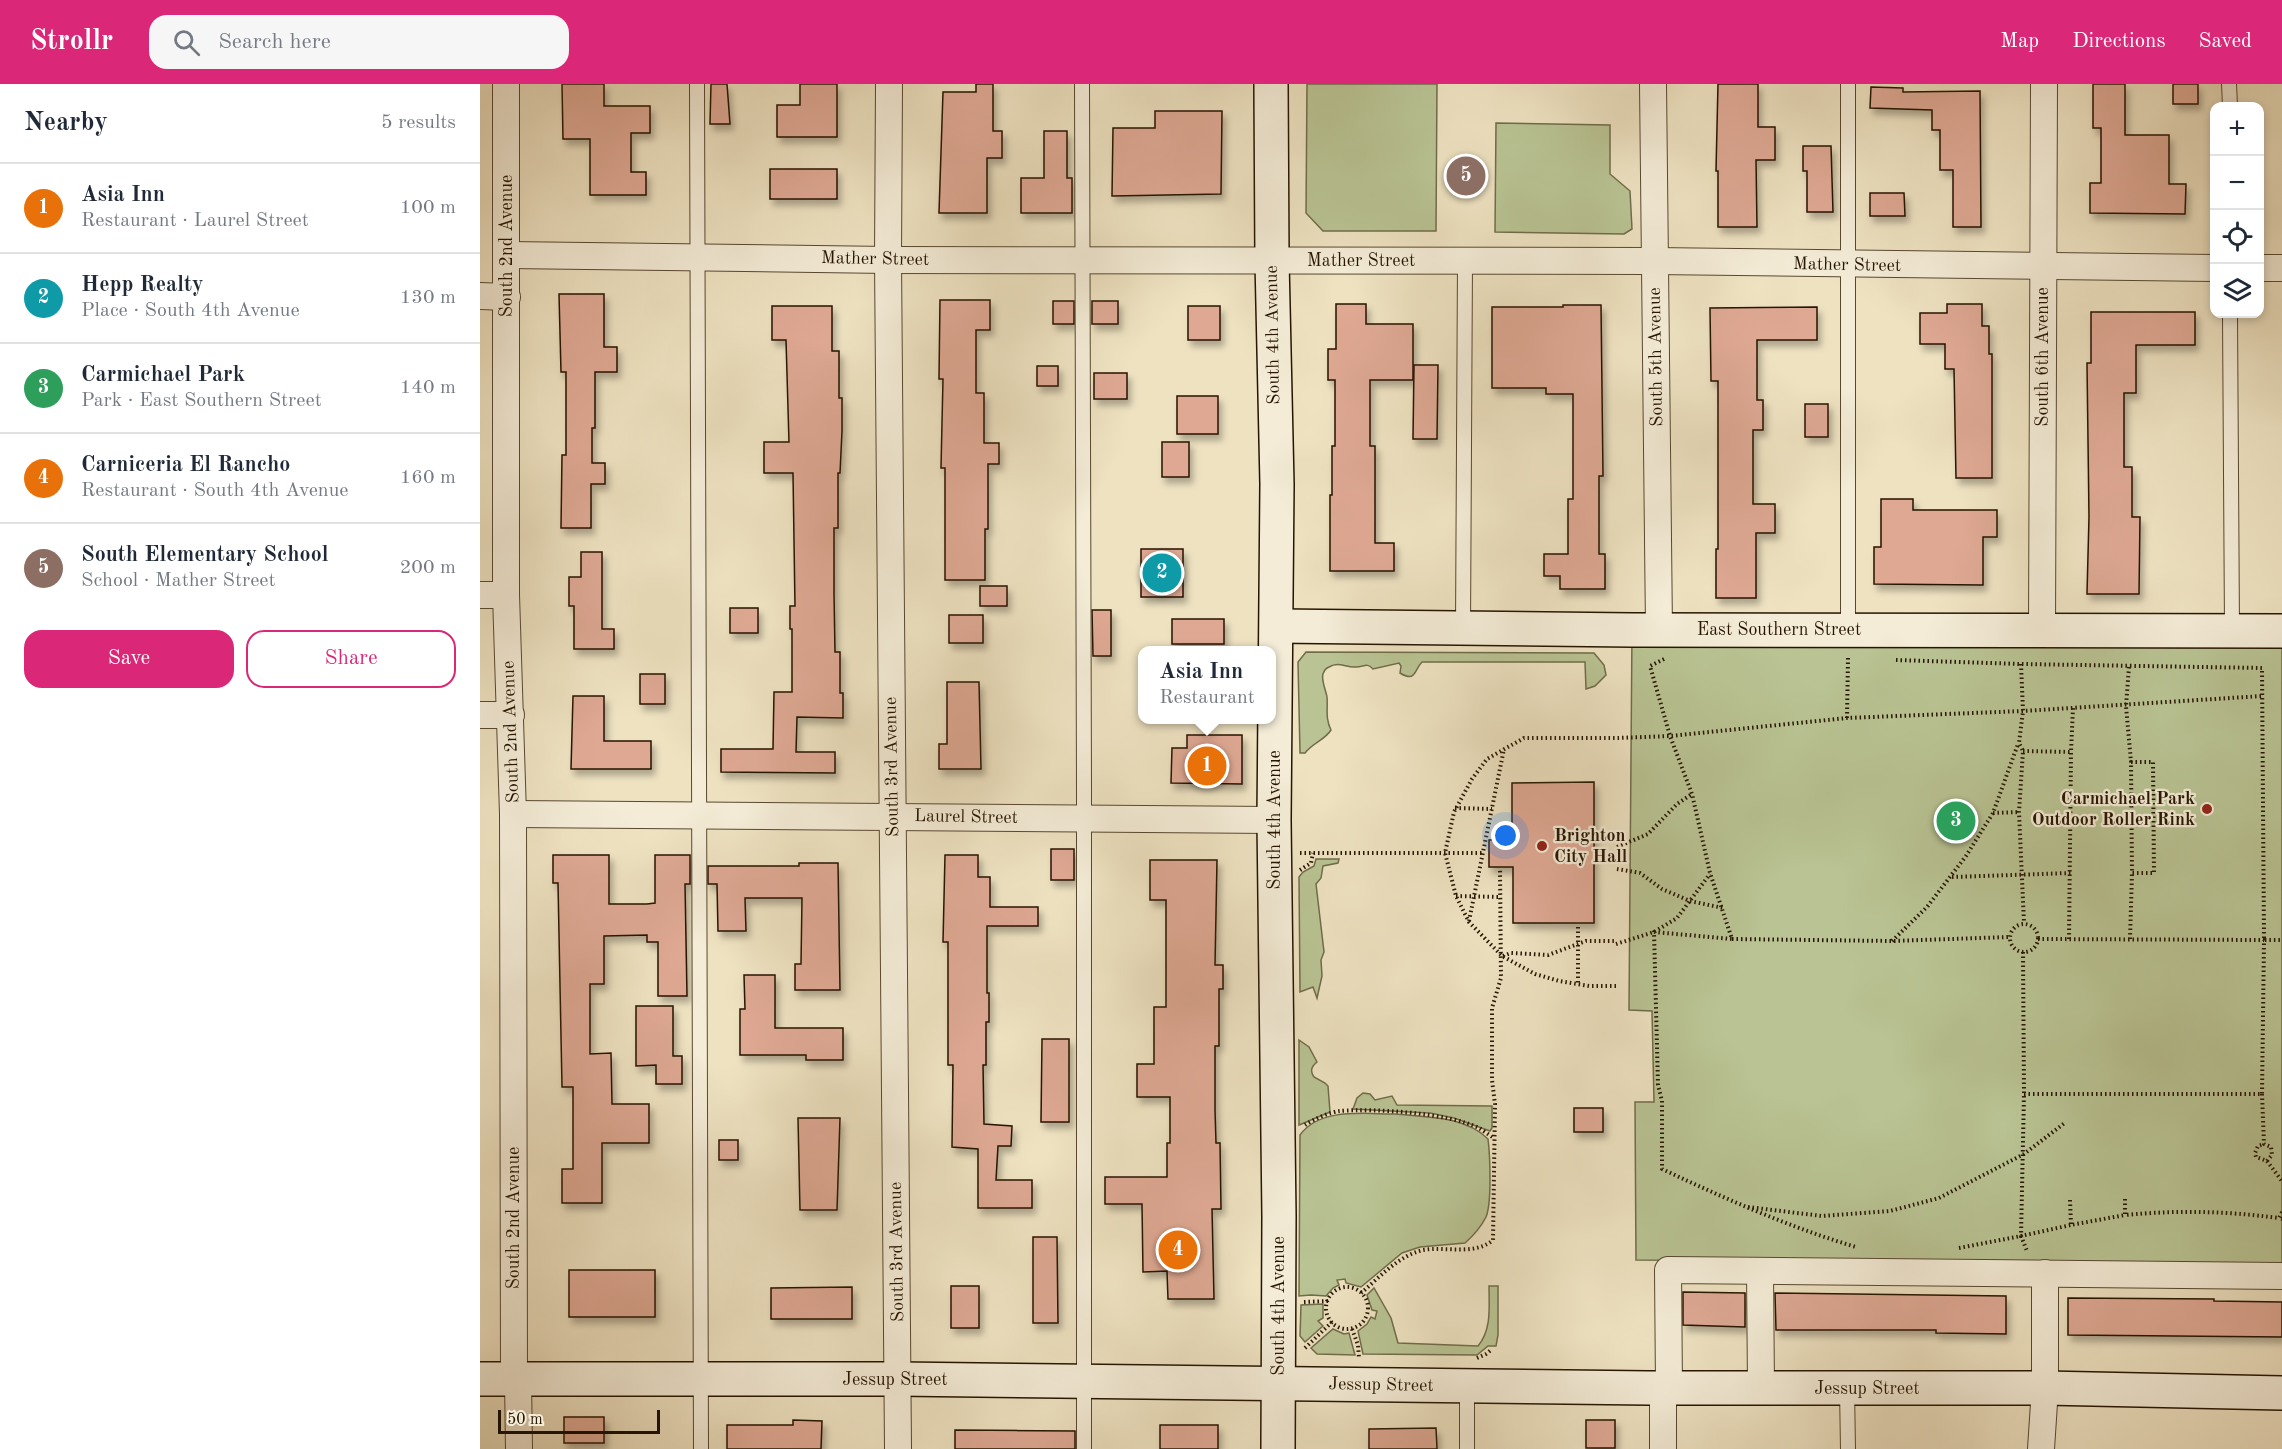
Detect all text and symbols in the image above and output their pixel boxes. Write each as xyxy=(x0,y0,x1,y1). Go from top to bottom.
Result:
search box xyxy=(149,15,569,69)
icon: search xyxy=(170,26,203,59)
text: Strollr xyxy=(30,28,113,56)
text: Search here xyxy=(218,31,331,53)
text: Map xyxy=(2000,31,2039,52)
text: Directions xyxy=(2072,31,2166,52)
text: Saved xyxy=(2199,31,2252,52)
map controls xyxy=(2210,102,2264,318)
button: + xyxy=(2210,102,2264,156)
text: Nearby xyxy=(24,110,108,136)
text: 5 results xyxy=(381,113,456,133)
pin: 5 xyxy=(1446,154,1486,199)
button: − xyxy=(2210,156,2264,210)
street label: South 2nd Avenue xyxy=(498,175,516,317)
text: Asia Inn xyxy=(81,184,165,206)
text: 1 xyxy=(38,198,49,218)
text: 100 m xyxy=(400,198,456,218)
button: locate xyxy=(2210,210,2264,264)
text: Restaurant · Laurel Street xyxy=(81,211,309,231)
street label: Mather Street xyxy=(821,249,929,269)
street label: Mather Street xyxy=(1307,252,1415,270)
street label: Mather Street xyxy=(1793,255,1901,275)
button: layers xyxy=(2210,264,2264,318)
street label: South 4th Avenue xyxy=(1263,265,1283,405)
text: Hepp Realty xyxy=(81,274,204,296)
street label: South 5th Avenue xyxy=(1646,287,1666,427)
street label: South 6th Avenue xyxy=(2034,287,2052,427)
text: 2 xyxy=(38,288,49,308)
text: 130 m xyxy=(400,288,456,308)
text: Place · South 4th Avenue xyxy=(81,301,300,321)
text: Carmichael Park xyxy=(81,364,245,386)
text: 3 xyxy=(38,378,49,398)
text: 140 m xyxy=(400,378,456,398)
text: Park · East Southern Street xyxy=(81,391,322,411)
text: Carniceria El Rancho xyxy=(81,454,290,476)
text: 4 xyxy=(38,468,49,488)
text: 160 m xyxy=(400,468,456,488)
text: Restaurant · South 4th Avenue xyxy=(81,481,349,501)
text: South Elementary School xyxy=(81,544,329,566)
pin: 2 xyxy=(1142,550,1182,596)
text: 5 xyxy=(38,558,49,578)
text: 200 m xyxy=(400,558,456,578)
text: School · Mather Street xyxy=(81,571,276,591)
street label: East Southern Street xyxy=(1697,621,1861,639)
button: Save xyxy=(24,630,234,688)
button: Share xyxy=(246,630,456,688)
popup xyxy=(1138,646,1276,724)
street label: South 2nd Avenue xyxy=(500,660,522,804)
text: Asia Inn xyxy=(1159,661,1243,683)
text: Restaurant xyxy=(1159,688,1255,708)
street label: South 3rd Avenue xyxy=(882,697,902,837)
pin: 1 xyxy=(1188,744,1226,788)
street label: South 4th Avenue xyxy=(1266,750,1284,890)
place label: Carmichael Park Outdoor Roller Rink xyxy=(2032,790,2195,829)
pin: 3 xyxy=(1936,798,1976,844)
marker: Carmichael Park Outdoor Roller Rink xyxy=(2200,802,2214,816)
street label: Laurel Street xyxy=(914,807,1018,827)
your location xyxy=(1491,821,1520,850)
place label: Brighton City Hall xyxy=(1554,827,1628,866)
marker: Brighton City Hall xyxy=(1535,839,1549,853)
street label: South 2nd Avenue xyxy=(505,1147,523,1289)
street label: South 3rd Avenue xyxy=(887,1182,907,1322)
pin: 4 xyxy=(1158,1228,1198,1272)
street label: South 4th Avenue xyxy=(1270,1236,1288,1376)
street label: Jessup Street xyxy=(842,1371,948,1389)
street label: Jessup Street xyxy=(1328,1375,1434,1395)
street label: Jessup Street xyxy=(1814,1380,1920,1398)
scale bar xyxy=(498,1407,660,1434)
text: 50 m xyxy=(507,1412,543,1428)

